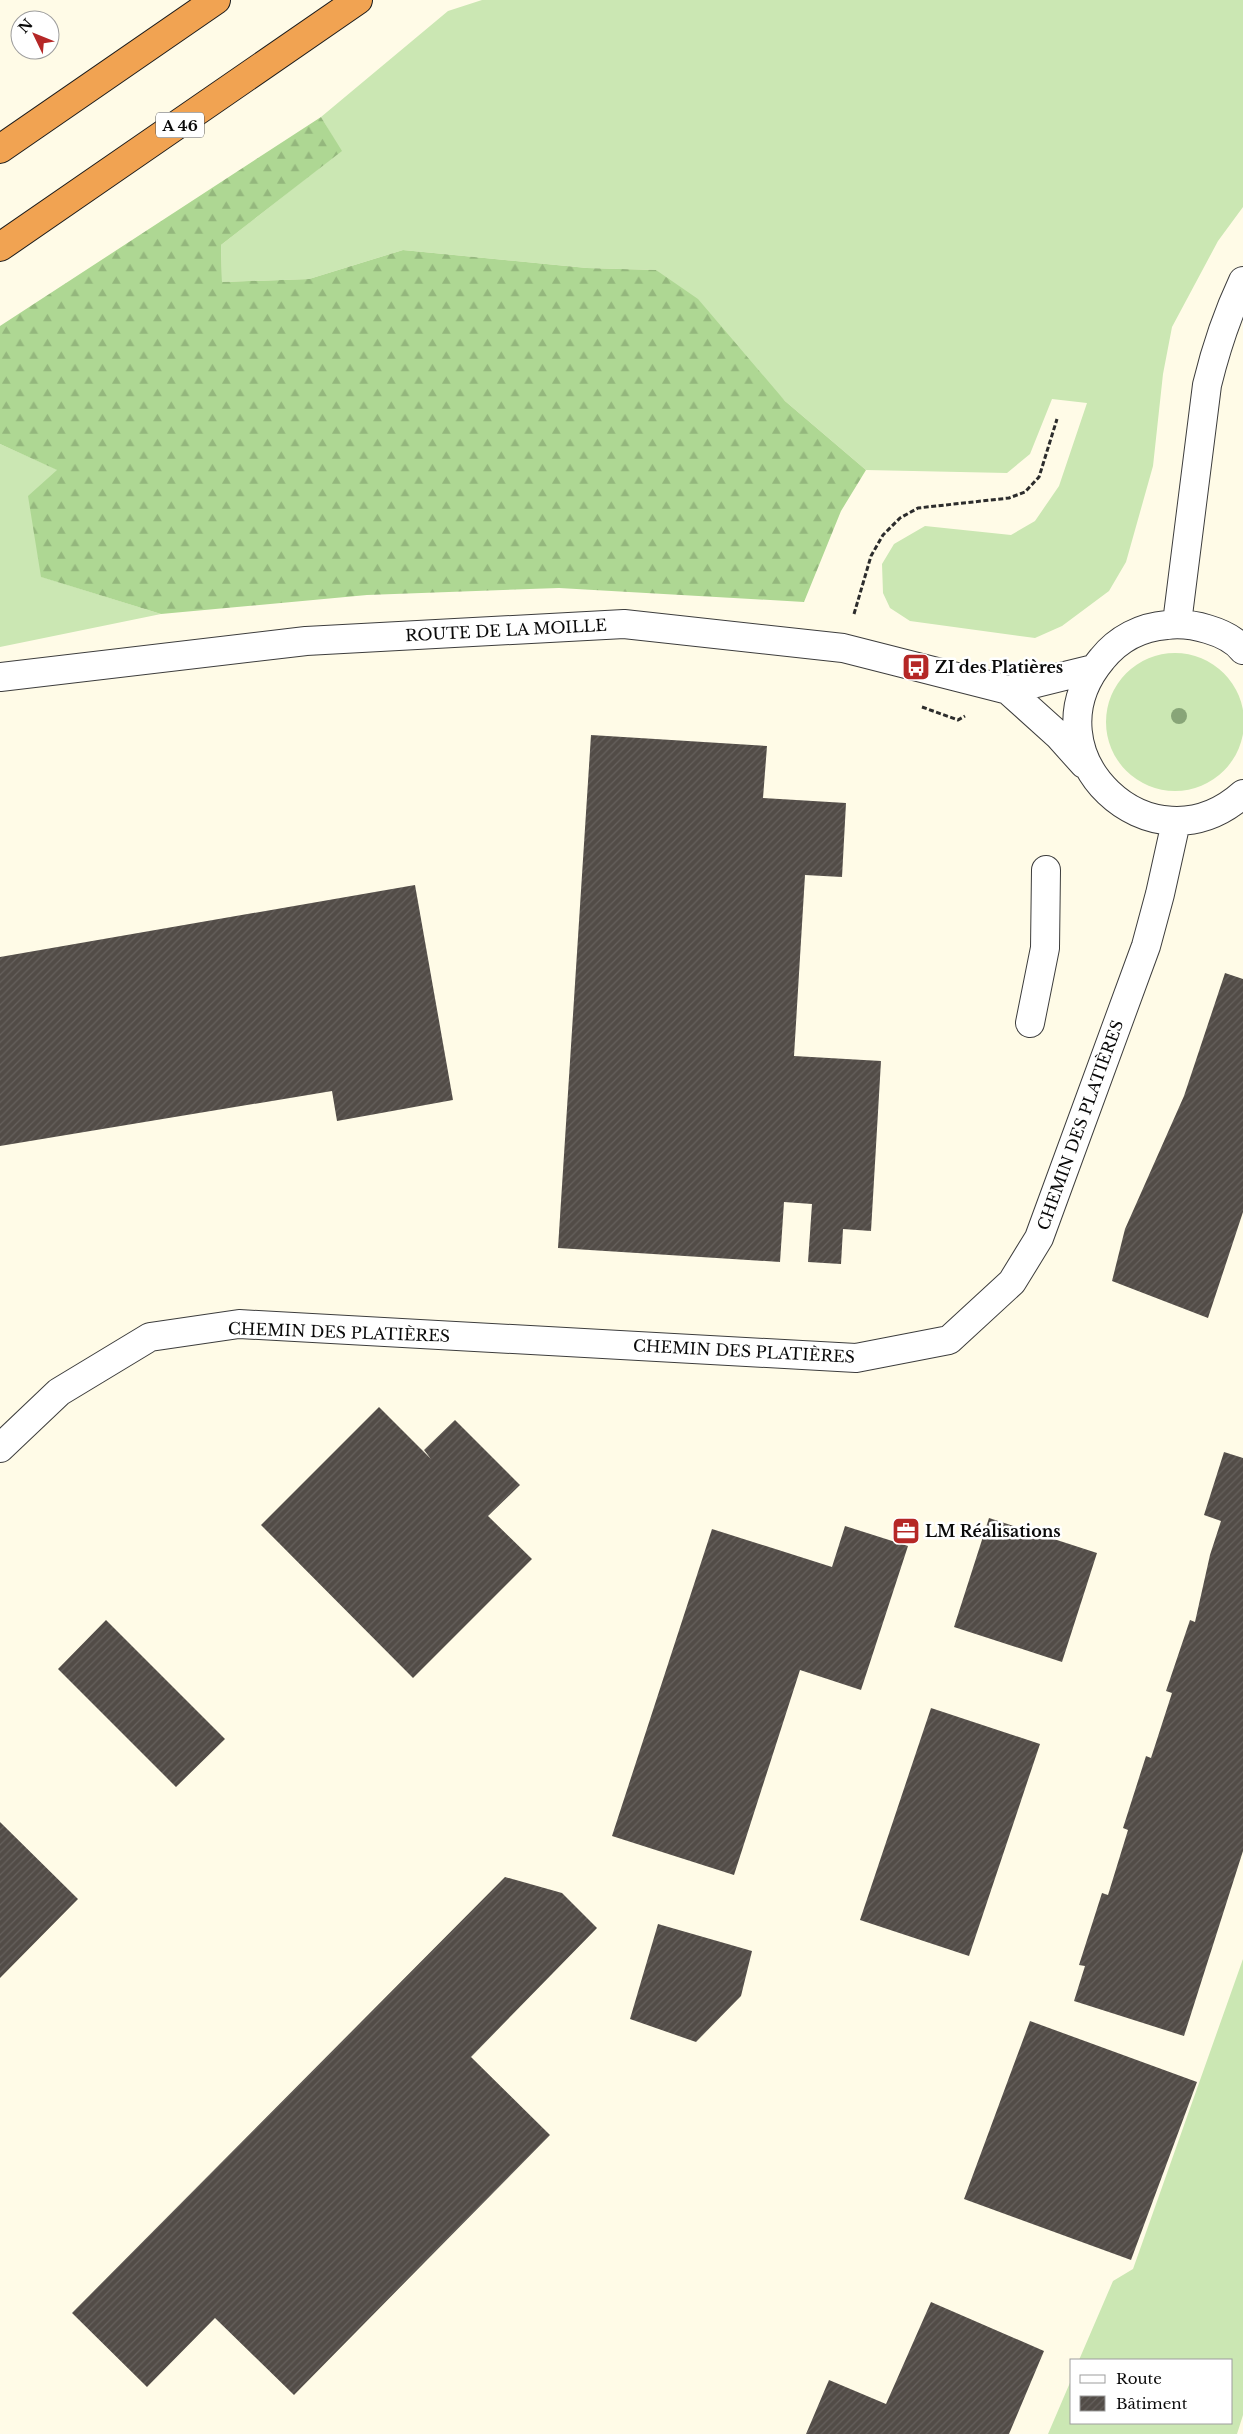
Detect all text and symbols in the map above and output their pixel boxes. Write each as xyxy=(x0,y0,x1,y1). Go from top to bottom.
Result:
north arrow xyxy=(10,10,60,60)
text: N xyxy=(14,15,37,37)
road number: A 46 xyxy=(156,112,204,138)
street label: ROUTE DE LA MOILLE xyxy=(405,615,607,645)
bus stop icon: ZI des Platières xyxy=(901,652,931,682)
place label: ZI des Platières xyxy=(935,657,1063,677)
street label: CHEMIN DES PLATIÈRES xyxy=(1033,1017,1127,1233)
street label: CHEMIN DES PLATIÈRES xyxy=(228,1318,450,1346)
street label: CHEMIN DES PLATIÈRES xyxy=(632,1335,856,1367)
office icon: LM Réalisations xyxy=(891,1516,921,1546)
place label: LM Réalisations xyxy=(925,1521,1061,1541)
legend xyxy=(1070,2359,1233,2424)
text: Route xyxy=(1116,2369,1162,2388)
text: Bâtiment xyxy=(1116,2394,1188,2413)

